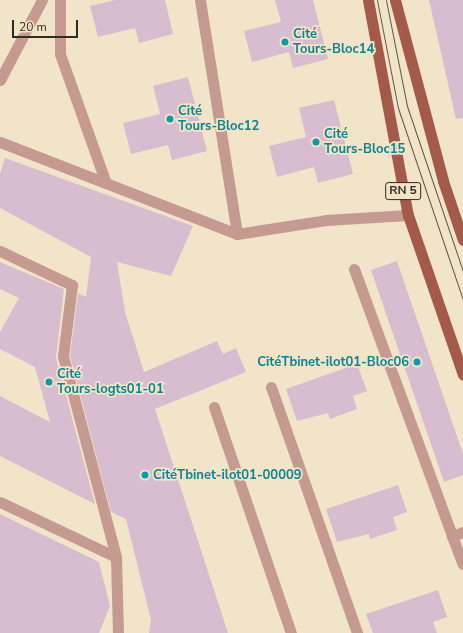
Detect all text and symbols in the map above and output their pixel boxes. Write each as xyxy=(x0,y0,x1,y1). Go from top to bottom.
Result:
scale bar xyxy=(14,12,80,38)
text: 20 m xyxy=(19,19,47,35)
place label: Cité Tours-Bloc14 xyxy=(293,27,374,58)
marker: Cité Tours-Bloc14 xyxy=(280,37,290,47)
place label: Cité Tours-Bloc12 xyxy=(178,104,259,135)
marker: Cité Tours-Bloc12 xyxy=(165,114,175,124)
place label: Cité Tours-Bloc15 xyxy=(324,127,405,158)
marker: Cité Tours-Bloc15 xyxy=(311,137,321,147)
road number: RN 5 xyxy=(385,181,421,201)
place label: CitéTbinet-ilot01-Bloc06 xyxy=(257,354,409,370)
marker: CitéTbinet-ilot01-Bloc06 xyxy=(412,357,422,367)
place label: Cité Tours-logts01-01 xyxy=(57,367,164,398)
marker: Cité Tours-logts01-01 xyxy=(44,377,54,387)
place label: CitéTbinet-ilot01-00009 xyxy=(153,467,302,483)
marker: CitéTbinet-ilot01-00009 xyxy=(140,470,150,480)

